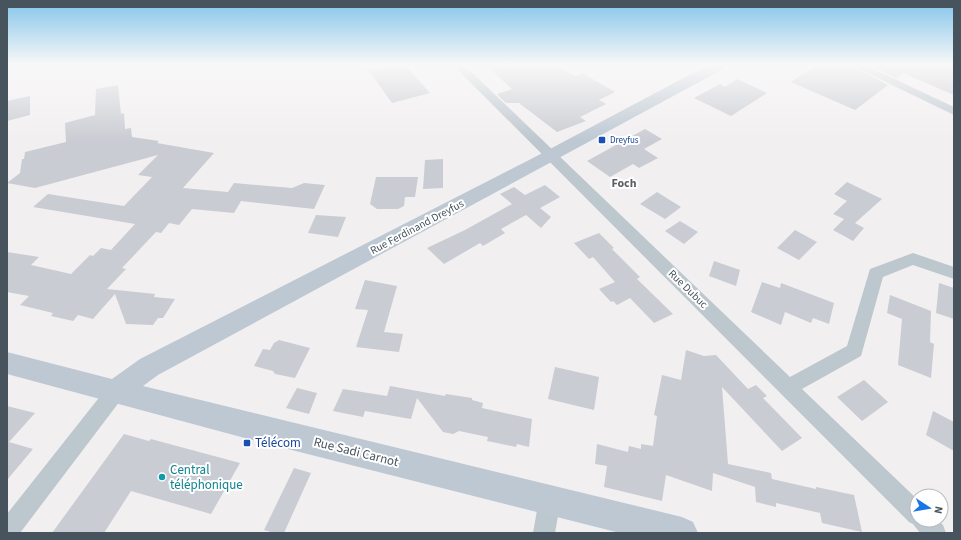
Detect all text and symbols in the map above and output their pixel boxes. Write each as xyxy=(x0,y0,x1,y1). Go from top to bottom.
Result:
place label: Dreyfus xyxy=(610,134,639,147)
marker: Dreyfus xyxy=(597,135,607,145)
district label: Foch xyxy=(611,175,637,192)
street label: Rue Ferdinand Dreyfus xyxy=(368,196,467,258)
street label: Rue Dubuc xyxy=(665,266,711,312)
street label: Rue Sadi Carnot xyxy=(312,433,401,471)
place label: Télécom xyxy=(255,434,301,452)
marker: Télécom xyxy=(242,438,252,448)
place label: Central téléphonique xyxy=(170,461,243,494)
marker: Central téléphonique xyxy=(157,472,167,482)
north arrow xyxy=(909,488,949,528)
text: N xyxy=(930,505,946,515)

